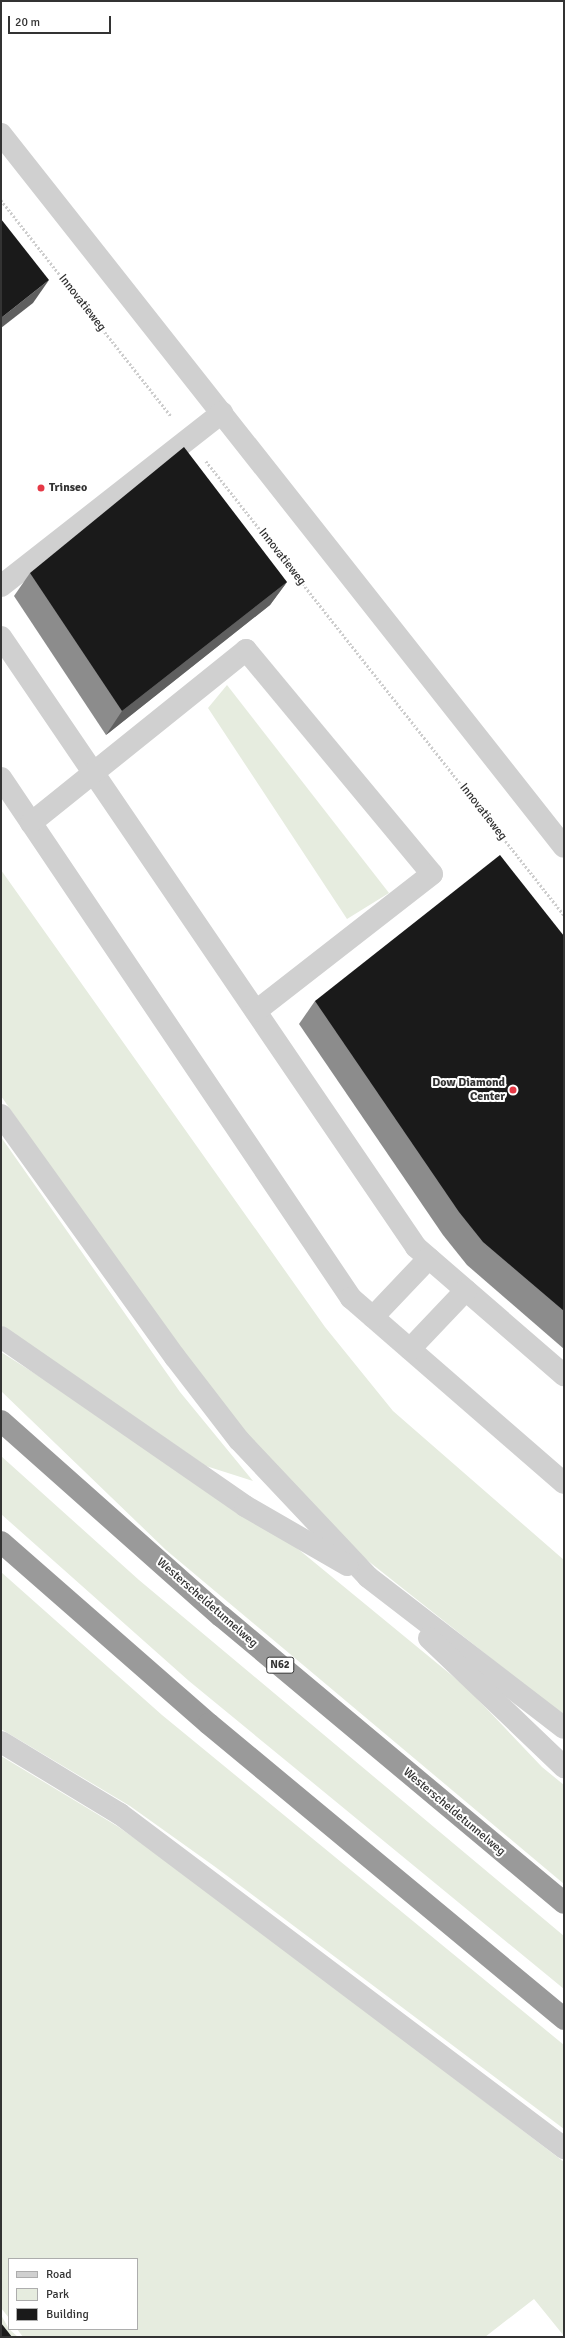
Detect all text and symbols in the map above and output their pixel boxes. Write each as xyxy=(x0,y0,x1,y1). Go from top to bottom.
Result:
scale bar xyxy=(10,8,113,34)
text: 20 m xyxy=(15,15,40,30)
street label: Innovatieweg xyxy=(55,272,109,334)
place label: Trinseo xyxy=(49,481,87,495)
marker: Trinseo xyxy=(36,483,46,493)
street label: Innovatieweg xyxy=(255,526,309,588)
street label: Innovatieweg xyxy=(456,781,510,843)
place label: Dow Diamond Center xyxy=(432,1076,505,1104)
marker: Dow Diamond Center xyxy=(508,1085,518,1095)
street label: Westerscheldetunnelweg xyxy=(154,1555,260,1651)
road number: N62 xyxy=(266,1656,294,1674)
street label: Westerscheldetunnelweg xyxy=(400,1765,508,1859)
legend xyxy=(8,2258,138,2330)
text: Road xyxy=(46,2267,72,2282)
text: Park xyxy=(46,2287,69,2302)
text: Building xyxy=(46,2307,89,2322)

